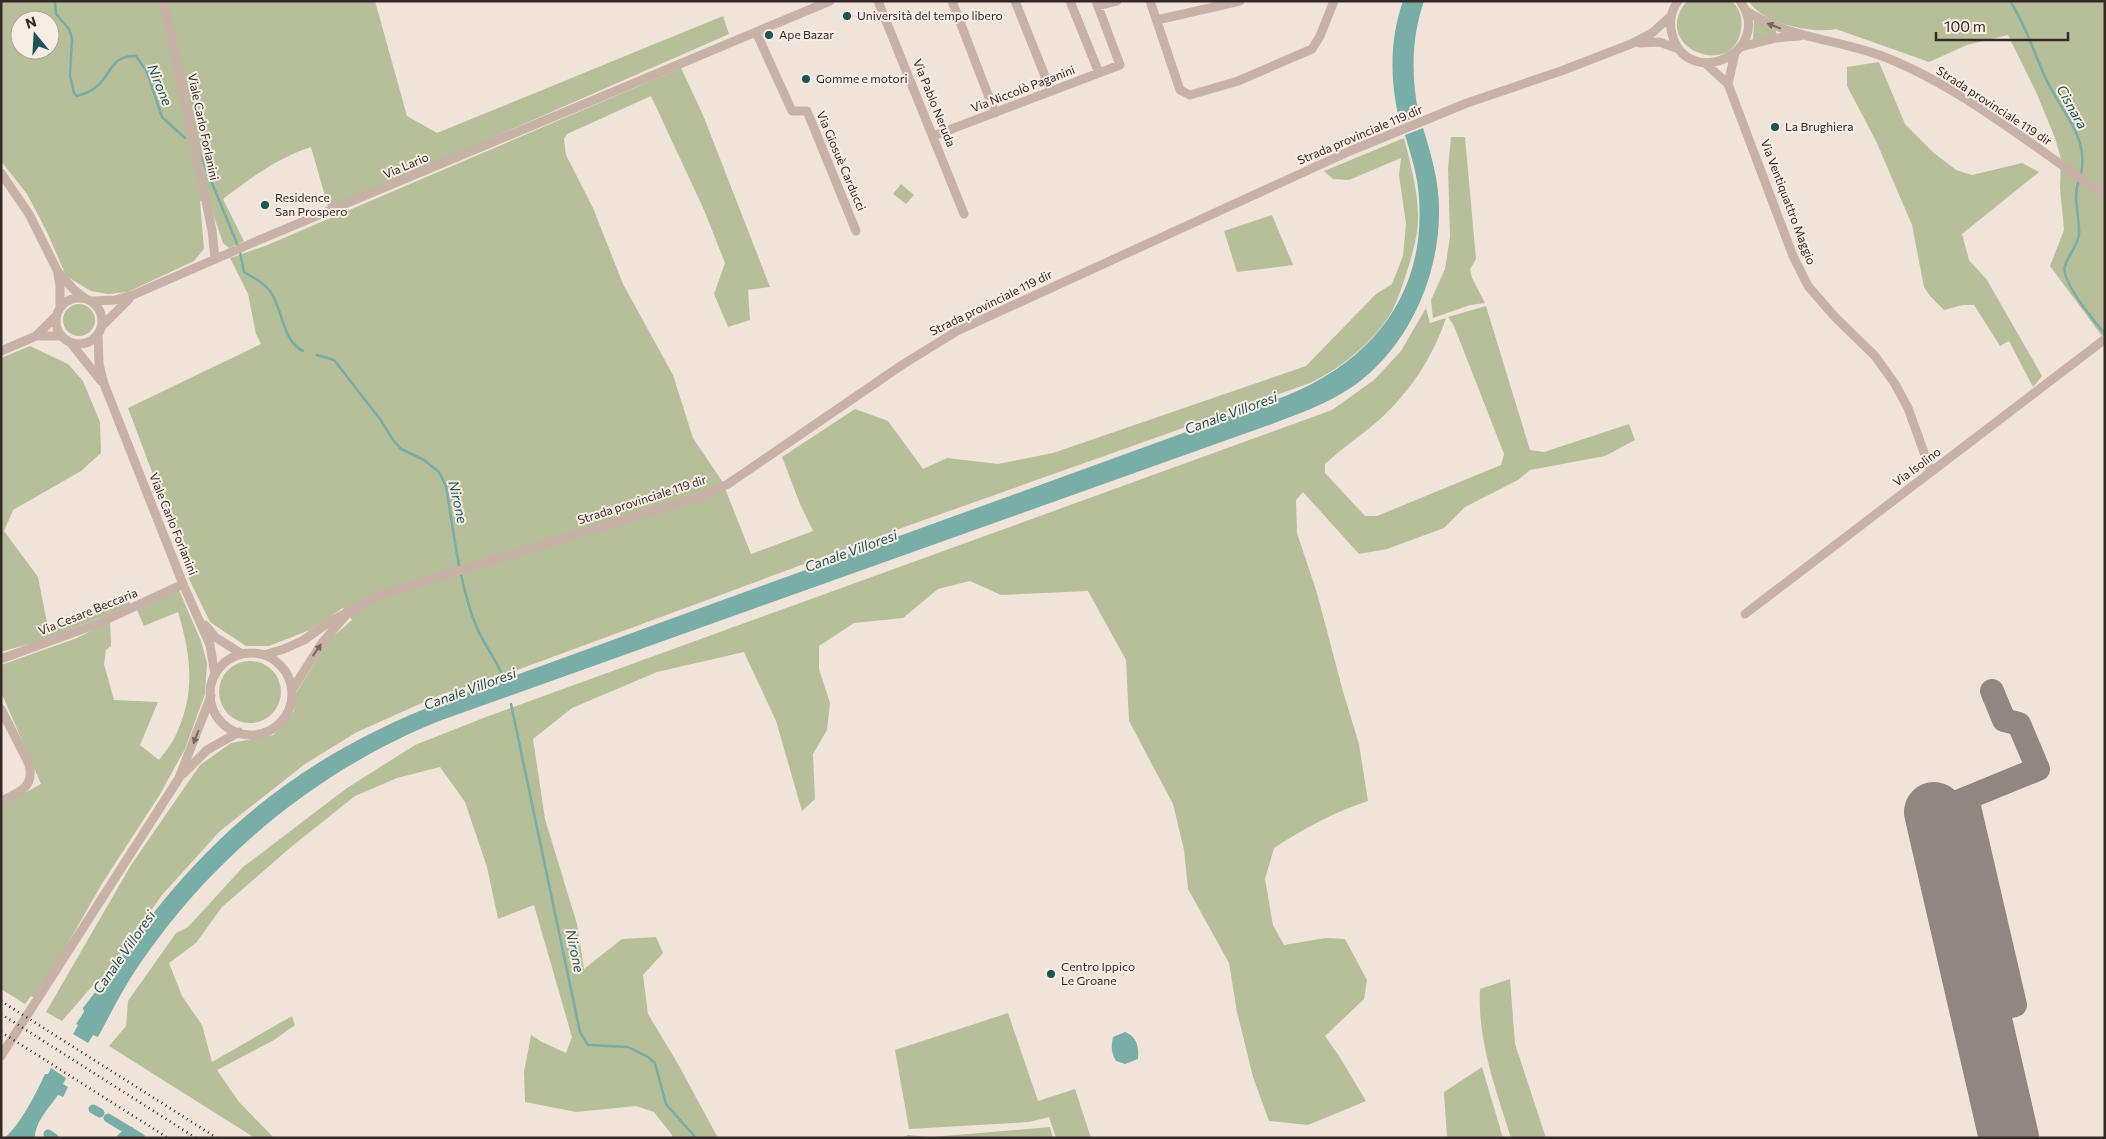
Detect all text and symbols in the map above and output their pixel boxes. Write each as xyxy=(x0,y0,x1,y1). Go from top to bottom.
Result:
place label: Università del tempo libero xyxy=(857,8,1003,22)
north arrow xyxy=(10,10,60,60)
marker: Università del tempo libero xyxy=(841,10,853,22)
scale bar xyxy=(1936,10,2068,42)
text: N xyxy=(23,12,38,32)
text: 100 m xyxy=(1944,17,1986,35)
one-way arrow xyxy=(1766,22,1781,29)
place label: Ape Bazar xyxy=(779,27,834,41)
marker: Ape Bazar xyxy=(763,29,775,41)
street label: Via Pablo Neruda xyxy=(911,57,959,149)
water label: Nirone xyxy=(144,62,177,109)
street label: Via Niccolò Paganini xyxy=(969,62,1077,114)
street label: Strada provinciale 119 dir xyxy=(1934,63,2055,148)
place label: Gomme e motori xyxy=(816,71,908,85)
street label: Viale Carlo Forlanini xyxy=(186,72,222,182)
marker: Gomme e motori xyxy=(800,73,812,85)
water label: Cisnara xyxy=(2053,82,2091,132)
street label: Strada provinciale 119 dir xyxy=(1295,101,1425,167)
street label: Via Giosuè Carducci xyxy=(815,108,869,213)
place label: La Brughiera xyxy=(1785,119,1853,133)
marker: La Brughiera xyxy=(1769,121,1781,133)
street label: Via Ventiquattro Maggio xyxy=(1759,137,1819,266)
street label: Via Lario xyxy=(381,149,430,181)
place label: Residence San Prospero xyxy=(275,190,347,218)
marker: Residence San Prospero xyxy=(259,199,271,211)
street label: Strada provinciale 119 dir xyxy=(927,266,1054,338)
water label: Canale Villoresi xyxy=(1182,388,1280,437)
street label: Via Isolino xyxy=(1890,444,1943,489)
street label: Viale Carlo Forlanini xyxy=(147,471,201,577)
street label: Strada provinciale 119 dir xyxy=(575,472,708,527)
water label: Nirone xyxy=(445,479,472,525)
water label: Canale Villoresi xyxy=(802,526,900,575)
street label: Via Cesare Beccaria xyxy=(36,585,139,637)
one-way arrow xyxy=(312,643,322,657)
water label: Canale Villoresi xyxy=(421,664,519,713)
one-way arrow xyxy=(192,730,199,745)
water label: Canale Villoresi xyxy=(89,907,159,996)
water label: Nirone xyxy=(563,928,588,974)
place label: Centro Ippico Le Groane xyxy=(1061,959,1135,987)
marker: Centro Ippico Le Groane xyxy=(1045,968,1057,980)

